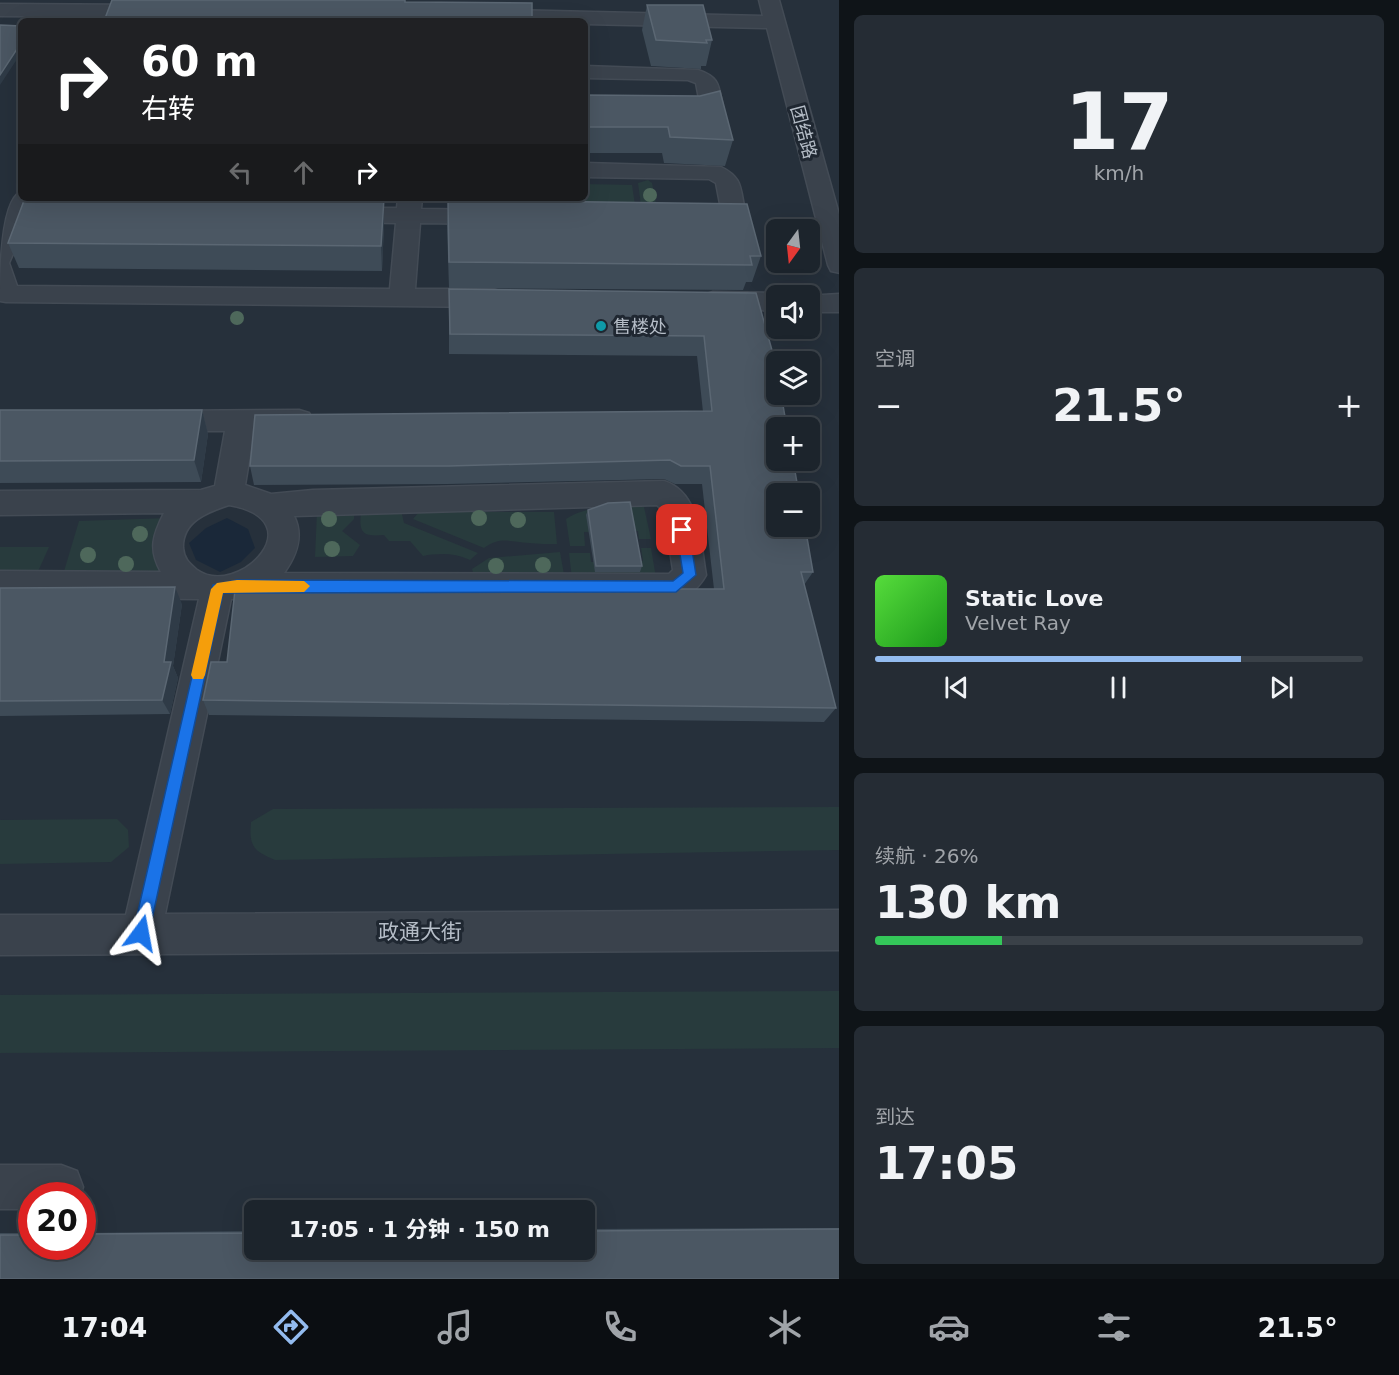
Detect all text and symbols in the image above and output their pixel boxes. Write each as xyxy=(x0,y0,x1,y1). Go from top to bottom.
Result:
text: 60 m xyxy=(141,37,258,86)
icon: right xyxy=(42,42,120,120)
text: 17 xyxy=(1065,77,1173,167)
text: 右转 xyxy=(141,93,195,124)
street label: 团结路 xyxy=(787,103,821,161)
icon: left xyxy=(224,156,257,189)
icon: ahead xyxy=(287,156,320,189)
icon: right xyxy=(350,156,383,189)
text: km/h xyxy=(1094,161,1144,185)
north arrow xyxy=(766,219,820,273)
map controls xyxy=(766,219,820,537)
button: sound xyxy=(766,285,820,339)
place label: 售楼处 xyxy=(613,316,667,337)
marker: 售楼处 xyxy=(594,319,608,333)
text: 空调 xyxy=(875,347,915,371)
button: layers xyxy=(766,351,820,405)
text: 21.5° xyxy=(1052,379,1186,432)
text: − xyxy=(875,386,903,425)
text: + xyxy=(1335,386,1363,425)
button: + xyxy=(766,417,820,471)
button: − xyxy=(766,483,820,537)
pin xyxy=(656,504,707,555)
icon: arrive xyxy=(665,513,698,546)
text: Static Love xyxy=(965,586,1103,611)
text: Velvet Ray xyxy=(965,611,1071,635)
icon: previous xyxy=(940,671,973,704)
icon: pause xyxy=(1102,671,1135,704)
icon: next xyxy=(1265,671,1298,704)
text: 续航 · 26% xyxy=(875,844,979,868)
text: 130 km xyxy=(875,876,1061,929)
position arrow xyxy=(109,901,173,965)
street label: 政通大街 xyxy=(378,920,462,944)
text: 到达 xyxy=(875,1105,915,1129)
text: 17:05 xyxy=(875,1137,1018,1190)
speed limit sign: 20 xyxy=(18,1182,96,1260)
text: 17:05 · 1 分钟 · 150 m xyxy=(289,1217,550,1242)
icon: directions xyxy=(270,1306,312,1348)
icon: music xyxy=(434,1306,476,1348)
icon: phone xyxy=(599,1306,641,1348)
icon: climate xyxy=(764,1306,806,1348)
icon: car xyxy=(928,1306,970,1348)
icon: filters xyxy=(1093,1306,1135,1348)
text: 17:04 xyxy=(61,1312,147,1343)
text: 21.5° xyxy=(1258,1312,1338,1343)

